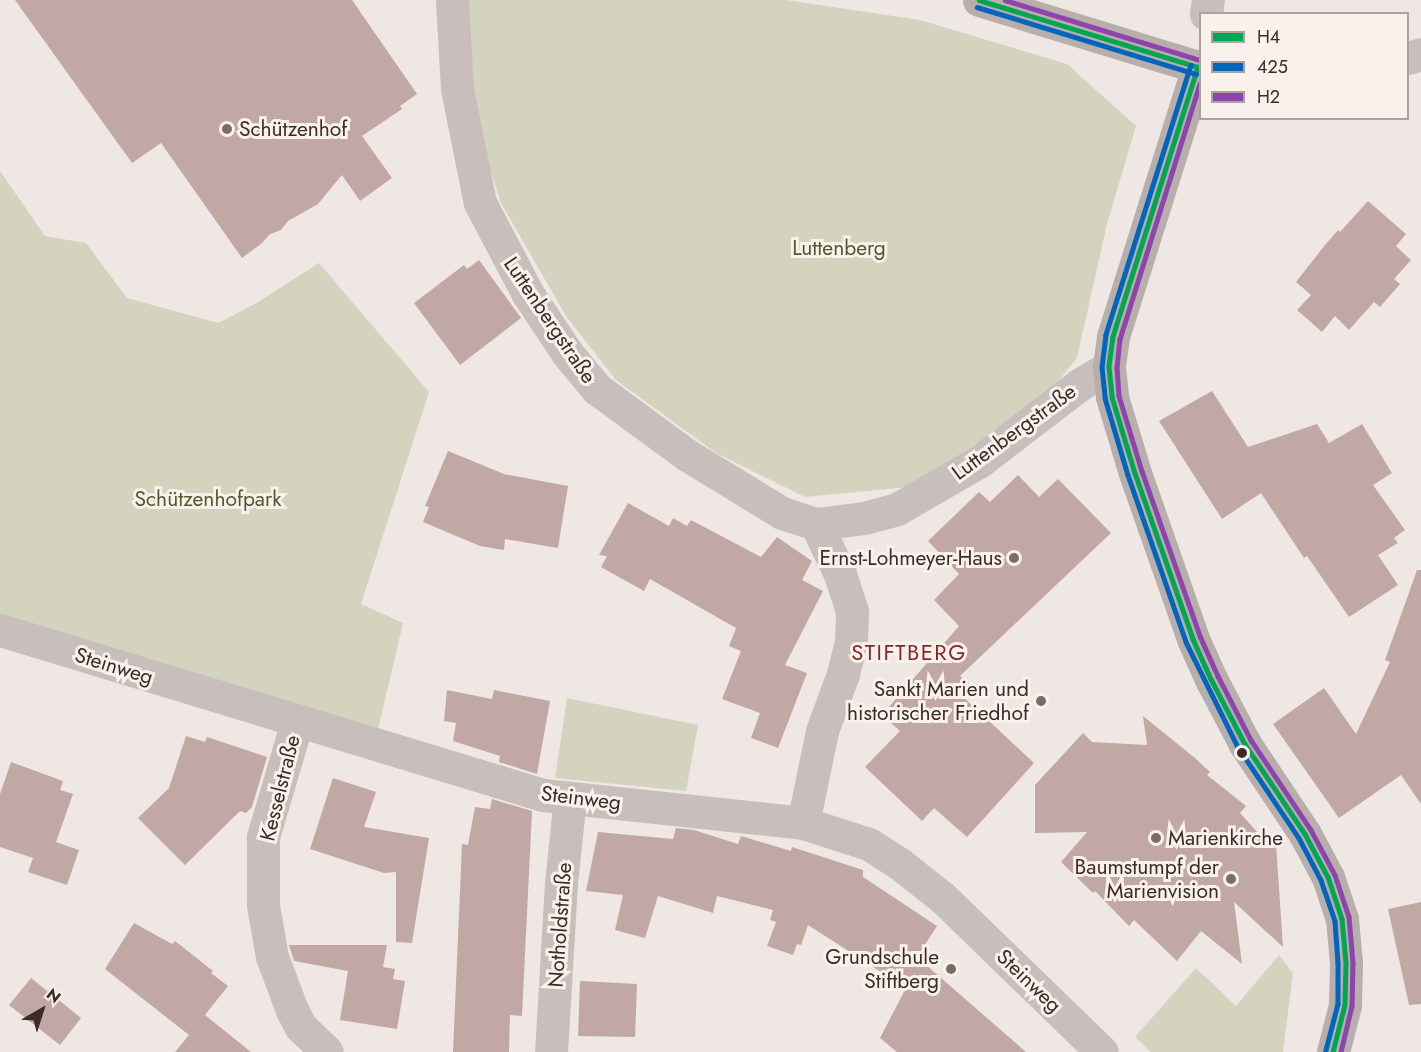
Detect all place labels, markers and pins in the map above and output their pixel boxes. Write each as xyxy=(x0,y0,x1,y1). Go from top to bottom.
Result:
place label: Schützenhof xyxy=(239,116,347,142)
marker: Schützenhof xyxy=(220,122,234,136)
place label: Ernst-Lohmeyer-Haus xyxy=(820,545,1002,571)
marker: Ernst-Lohmeyer-Haus xyxy=(1007,551,1021,565)
place label: Sankt Marien und historischer Friedhof xyxy=(847,676,1029,726)
marker: Sankt Marien und historischer Friedhof xyxy=(1034,694,1048,708)
unlabelled marker xyxy=(1236,747,1248,759)
place label: Marienkirche xyxy=(1168,825,1283,851)
marker: Marienkirche xyxy=(1149,831,1163,845)
place label: Baumstumpf der Marienvision xyxy=(1075,854,1219,904)
marker: Baumstumpf der Marienvision xyxy=(1224,872,1238,886)
place label: Grundschule Stiftberg xyxy=(825,944,939,994)
marker: Grundschule Stiftberg xyxy=(944,962,958,976)

